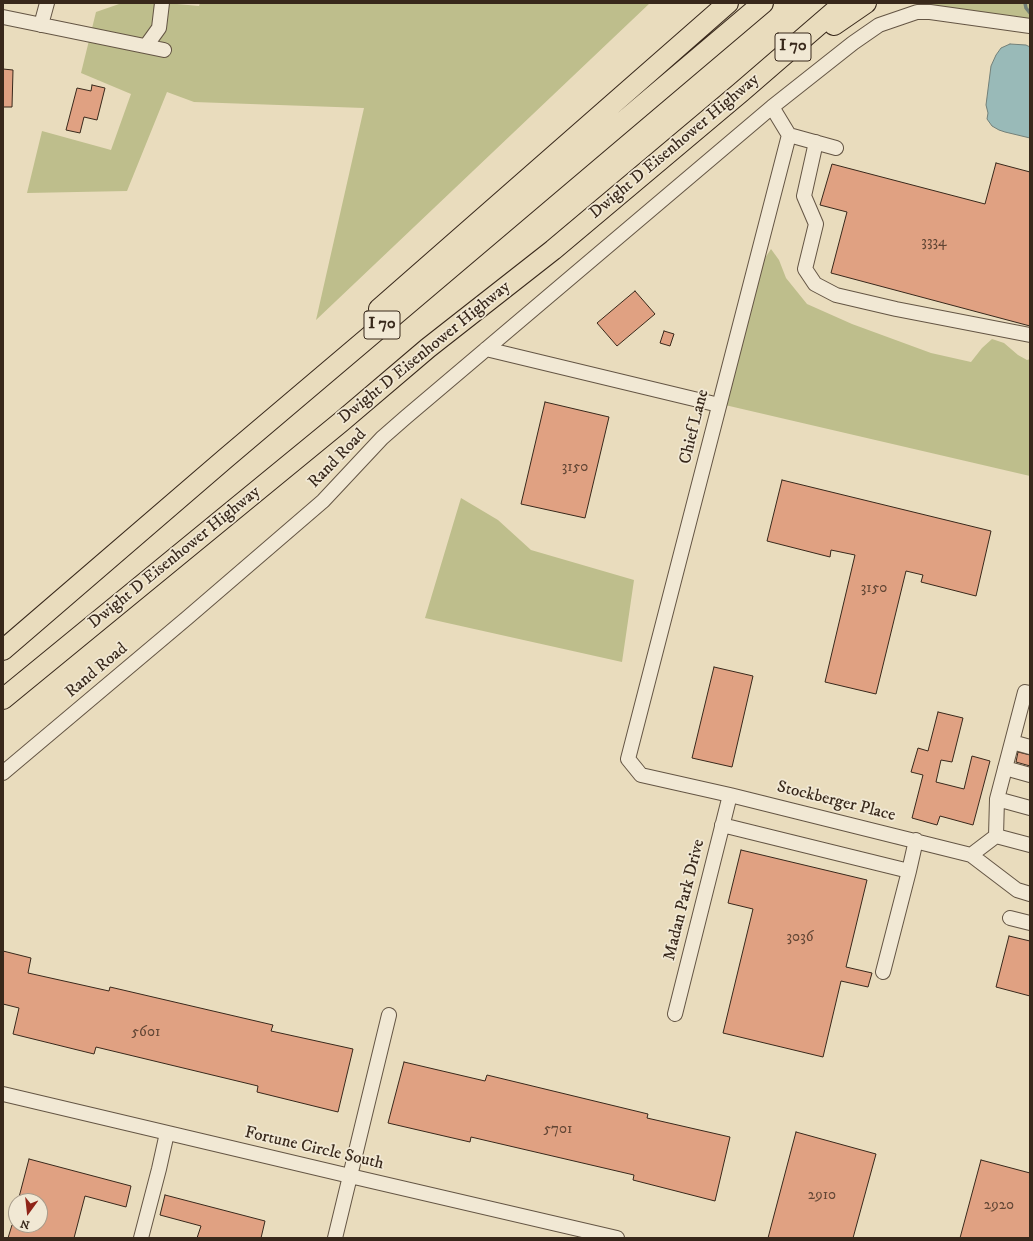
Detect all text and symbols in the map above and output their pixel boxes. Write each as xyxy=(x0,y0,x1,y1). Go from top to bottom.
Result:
road number: I 70 xyxy=(775,33,811,61)
street label: Dwight D Eisenhower Highway xyxy=(586,70,764,224)
house number: 3334 xyxy=(921,234,947,252)
street label: Dwight D Eisenhower Highway xyxy=(335,277,515,429)
road number: I 70 xyxy=(364,311,400,339)
street label: Chief Lane xyxy=(676,388,714,466)
street label: Rand Road xyxy=(305,425,371,493)
house number: 3150 xyxy=(562,459,588,477)
street label: Dwight D Eisenhower Highway xyxy=(85,482,265,634)
house number: 3150 xyxy=(861,580,887,598)
street label: Rand Road xyxy=(62,639,132,703)
street label: Stockberger Place xyxy=(775,777,897,827)
street label: Madan Park Drive xyxy=(660,837,710,963)
house number: 3036 xyxy=(786,929,814,947)
house number: 5601 xyxy=(132,1024,160,1042)
house number: 5701 xyxy=(544,1121,572,1139)
street label: Fortune Circle South xyxy=(242,1123,386,1175)
house number: 2910 xyxy=(808,1187,836,1205)
north arrow xyxy=(8,1193,48,1233)
house number: 2920 xyxy=(984,1197,1014,1215)
text: N xyxy=(19,1216,31,1232)

